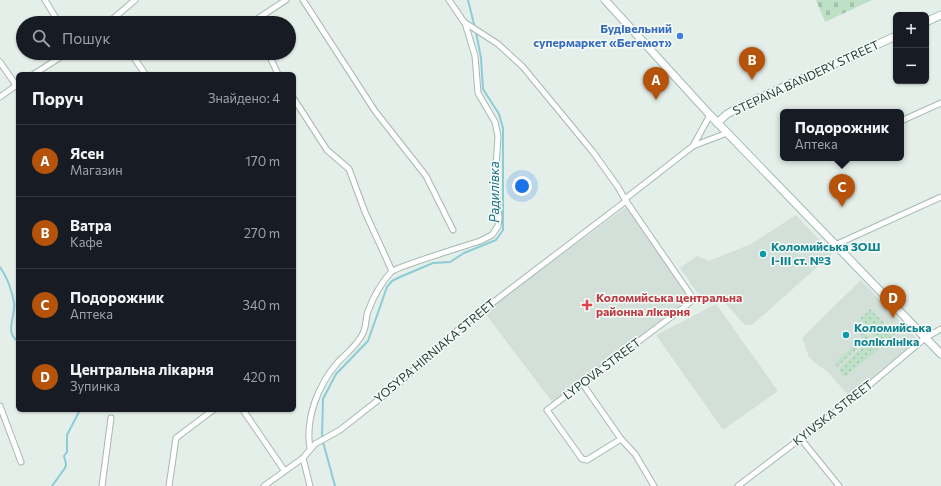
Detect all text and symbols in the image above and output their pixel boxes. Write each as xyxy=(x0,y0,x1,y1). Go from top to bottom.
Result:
map controls xyxy=(893,12,929,84)
button: + xyxy=(893,12,929,48)
search box xyxy=(16,16,296,60)
place label: Будівельний супермаркет «Бегемот» xyxy=(533,21,672,49)
icon: search xyxy=(30,27,52,49)
text: Пошук xyxy=(62,29,110,47)
marker: Будівельний супермаркет «Бегемот» xyxy=(675,31,685,41)
street label: STEPANA BANDERY STREET xyxy=(730,38,882,118)
pin: B xyxy=(739,47,765,80)
button: − xyxy=(893,48,929,84)
pin: A xyxy=(643,67,669,100)
text: Поруч xyxy=(32,88,83,109)
text: Знайдено: 4 xyxy=(208,90,280,106)
popup xyxy=(780,109,904,161)
text: Подорожник xyxy=(795,118,889,136)
text: Аптека xyxy=(795,136,838,152)
text: Ясен xyxy=(70,144,104,162)
text: A xyxy=(40,153,50,169)
text: 170 m xyxy=(245,153,280,169)
water label: Радилівка xyxy=(486,161,502,223)
text: Магазин xyxy=(70,162,123,178)
pin: C xyxy=(829,174,855,207)
your location xyxy=(512,176,532,196)
text: Ватра xyxy=(70,216,112,234)
text: B xyxy=(41,225,49,241)
text: 270 m xyxy=(244,225,280,241)
text: Кафе xyxy=(70,234,103,250)
place label: Коломийська ЗОШ І-ІІІ ст. №3 xyxy=(771,239,880,267)
marker: Коломийська ЗОШ І-ІІІ ст. №3 xyxy=(758,249,768,259)
pin: D xyxy=(880,285,906,318)
text: Подорожник xyxy=(70,288,164,306)
place label: Коломийська центральна районна лікарня xyxy=(596,290,742,318)
street label: YOSYPA HIRNIAKA STREET xyxy=(371,295,498,405)
text: C xyxy=(41,297,49,313)
text: 340 m xyxy=(242,297,280,313)
marker: Коломийська центральна районна лікарня xyxy=(581,299,593,311)
text: Аптека xyxy=(70,306,113,322)
place label: Коломийська поліклініка xyxy=(854,320,932,348)
marker: Коломийська поліклініка xyxy=(841,330,851,340)
street label: LYPOVA STREET xyxy=(560,334,643,402)
text: Центральна лікарня xyxy=(70,360,214,378)
text: D xyxy=(40,369,50,385)
text: 420 m xyxy=(243,369,280,385)
street label: KYIVSKA STREET xyxy=(790,377,875,448)
text: Зупинка xyxy=(70,378,120,394)

